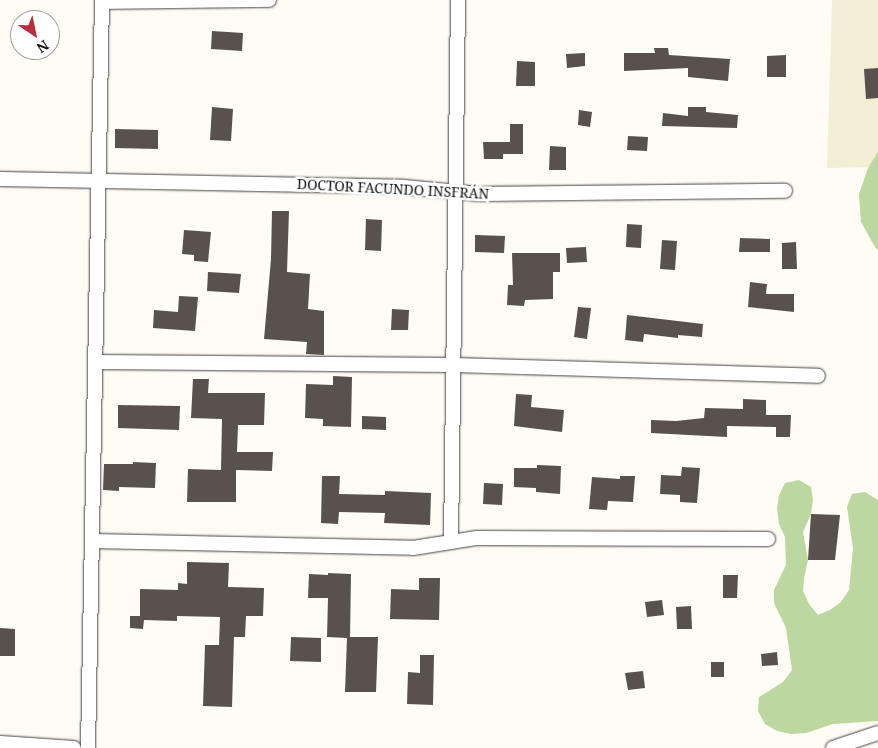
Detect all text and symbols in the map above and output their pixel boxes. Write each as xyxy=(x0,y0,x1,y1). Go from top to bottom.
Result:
north arrow xyxy=(10,10,60,60)
text: N xyxy=(33,36,53,58)
street label: DOCTOR FACUNDO INSFRÁN xyxy=(296,176,490,202)

